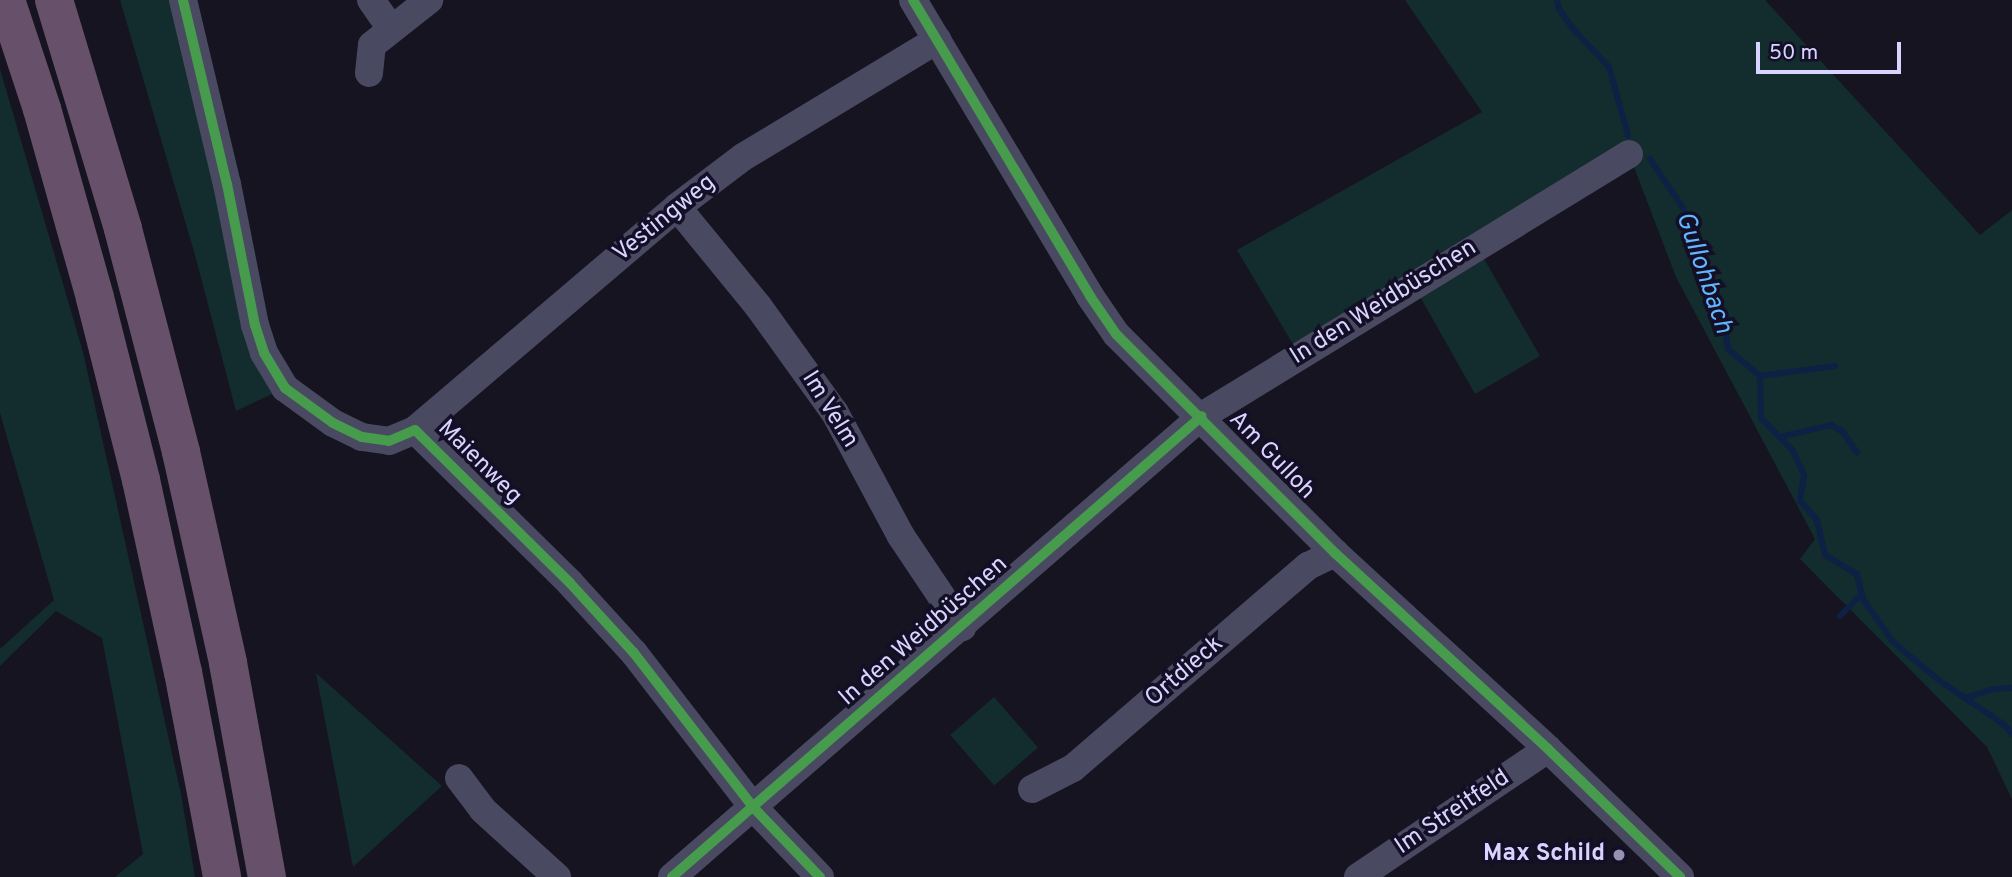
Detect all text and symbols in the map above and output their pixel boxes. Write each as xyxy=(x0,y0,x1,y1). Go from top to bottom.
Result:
scale bar xyxy=(1760,28,1905,72)
text: 50 m xyxy=(1769,40,1818,67)
street label: Vestingweg xyxy=(608,169,722,269)
water label: Gullohbach xyxy=(1668,208,1738,338)
street label: In den Weidbüschen xyxy=(1285,234,1483,372)
street label: Im Velm xyxy=(794,366,864,454)
street label: Am Gulloh xyxy=(1222,406,1320,506)
street label: Maienweg xyxy=(431,415,527,511)
street label: In den Weidbüschen xyxy=(834,551,1014,713)
street label: Ortdieck xyxy=(1140,630,1230,714)
street label: Im Streitfeld xyxy=(1390,764,1516,862)
place label: Max Schild xyxy=(1483,841,1605,869)
marker: Max Schild xyxy=(1611,847,1627,863)

